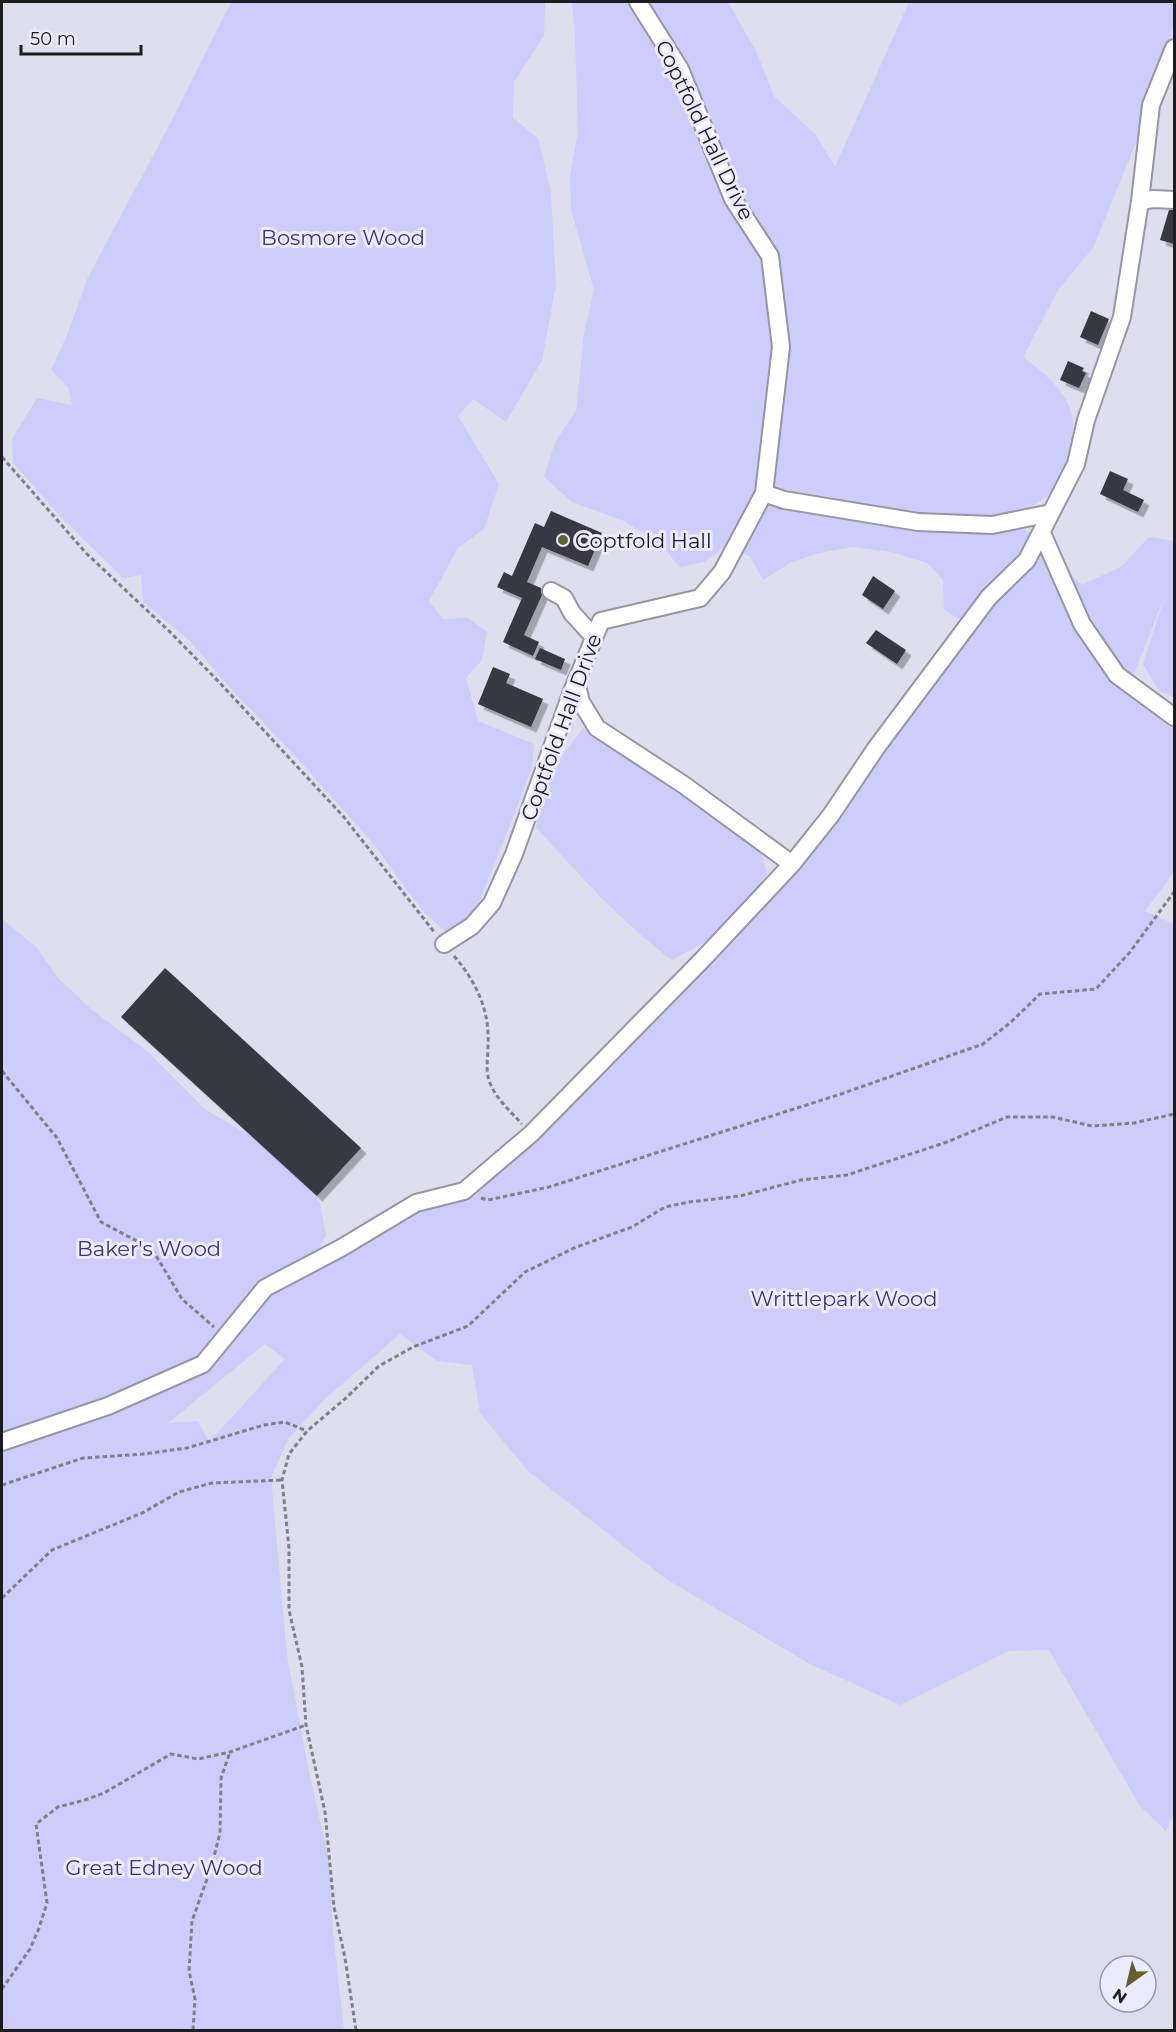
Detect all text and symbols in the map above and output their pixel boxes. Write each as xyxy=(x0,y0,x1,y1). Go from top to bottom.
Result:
scale bar xyxy=(21,18,141,56)
text: 50 m xyxy=(30,28,76,50)
street label: Coptfold Hall Drive xyxy=(651,36,759,224)
park label: Bosmore Wood xyxy=(261,225,425,250)
place label: Coptfold Hall xyxy=(575,528,712,553)
marker: Coptfold Hall xyxy=(556,533,570,547)
street label: Coptfold Hall Drive xyxy=(516,630,606,824)
park label: Baker's Wood xyxy=(77,1236,221,1261)
park label: Writtlepark Wood xyxy=(750,1286,938,1311)
park label: Great Edney Wood xyxy=(65,1855,263,1880)
north arrow xyxy=(1098,1954,1158,2014)
text: N xyxy=(1109,1985,1131,2008)

